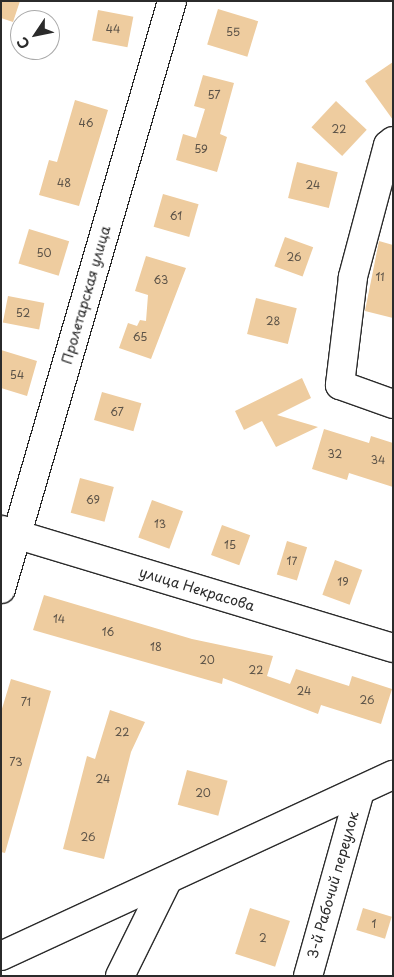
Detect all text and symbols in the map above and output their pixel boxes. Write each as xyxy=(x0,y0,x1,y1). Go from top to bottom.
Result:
north arrow xyxy=(10,10,60,60)
house number: 44 xyxy=(106,22,120,36)
house number: 55 xyxy=(226,25,240,39)
text: С xyxy=(11,33,35,53)
house number: 57 xyxy=(207,88,221,102)
house number: 46 xyxy=(79,116,93,130)
house number: 22 xyxy=(332,122,346,136)
house number: 59 xyxy=(194,142,208,156)
house number: 48 xyxy=(57,176,71,190)
house number: 24 xyxy=(306,178,320,192)
house number: 61 xyxy=(170,209,182,223)
street label: Пролетарская улица xyxy=(58,224,114,366)
house number: 50 xyxy=(36,246,52,260)
house number: 26 xyxy=(286,250,302,264)
house number: 11 xyxy=(375,270,385,284)
house number: 63 xyxy=(154,273,168,287)
house number: 52 xyxy=(16,306,30,320)
house number: 28 xyxy=(266,314,280,328)
house number: 65 xyxy=(133,330,147,344)
house number: 54 xyxy=(10,368,24,382)
house number: 67 xyxy=(110,405,124,419)
house number: 32 xyxy=(328,447,342,461)
house number: 34 xyxy=(371,453,385,467)
house number: 69 xyxy=(86,493,100,507)
house number: 13 xyxy=(154,517,166,531)
house number: 15 xyxy=(224,538,236,552)
house number: 17 xyxy=(287,554,297,568)
street label: улица Некрасова xyxy=(137,563,257,615)
house number: 19 xyxy=(337,575,349,589)
house number: 14 xyxy=(53,612,65,626)
house number: 16 xyxy=(102,625,114,639)
house number: 18 xyxy=(150,640,162,654)
house number: 20 xyxy=(199,653,215,667)
house number: 22 xyxy=(249,663,263,677)
house number: 24 xyxy=(297,684,311,698)
house number: 26 xyxy=(359,693,375,707)
house number: 71 xyxy=(21,695,31,709)
house number: 22 xyxy=(115,725,129,739)
house number: 73 xyxy=(9,755,23,769)
house number: 24 xyxy=(96,772,110,786)
house number: 20 xyxy=(195,786,211,800)
street label: 3-й Рабочий переулок xyxy=(304,809,362,961)
house number: 26 xyxy=(80,830,96,844)
house number: 1 xyxy=(372,917,376,931)
house number: 2 xyxy=(259,931,267,945)

